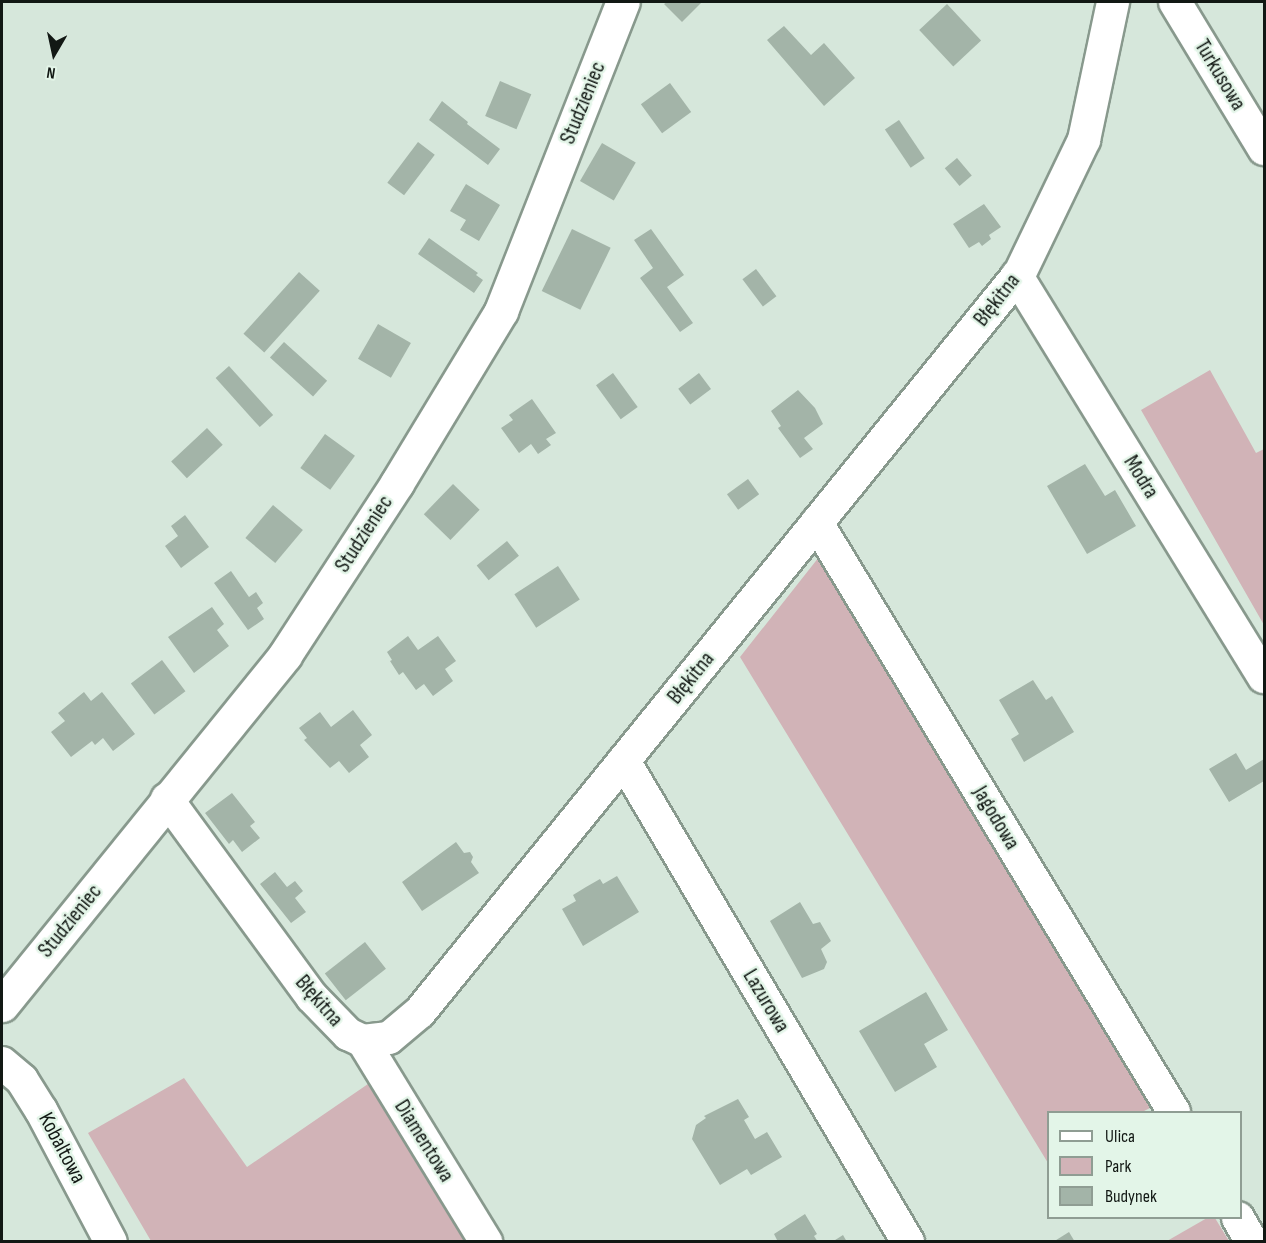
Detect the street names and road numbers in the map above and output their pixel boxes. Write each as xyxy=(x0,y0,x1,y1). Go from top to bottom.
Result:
street label: Turkusowa xyxy=(1189,35,1251,115)
street label: Studzieniec xyxy=(555,58,611,148)
street label: Błękitna xyxy=(968,268,1026,332)
street label: Modra xyxy=(1118,451,1164,503)
street label: Studzieniec xyxy=(329,491,399,577)
street label: Błękitna xyxy=(662,646,720,710)
street label: Jagodowa xyxy=(967,781,1025,855)
street label: Studzieniec xyxy=(33,879,107,963)
street label: Lazurowa xyxy=(737,965,795,1037)
street label: Błękitna xyxy=(289,970,349,1032)
street label: Diamentowa xyxy=(388,1095,460,1187)
street label: Kobaltowa xyxy=(32,1108,92,1188)

